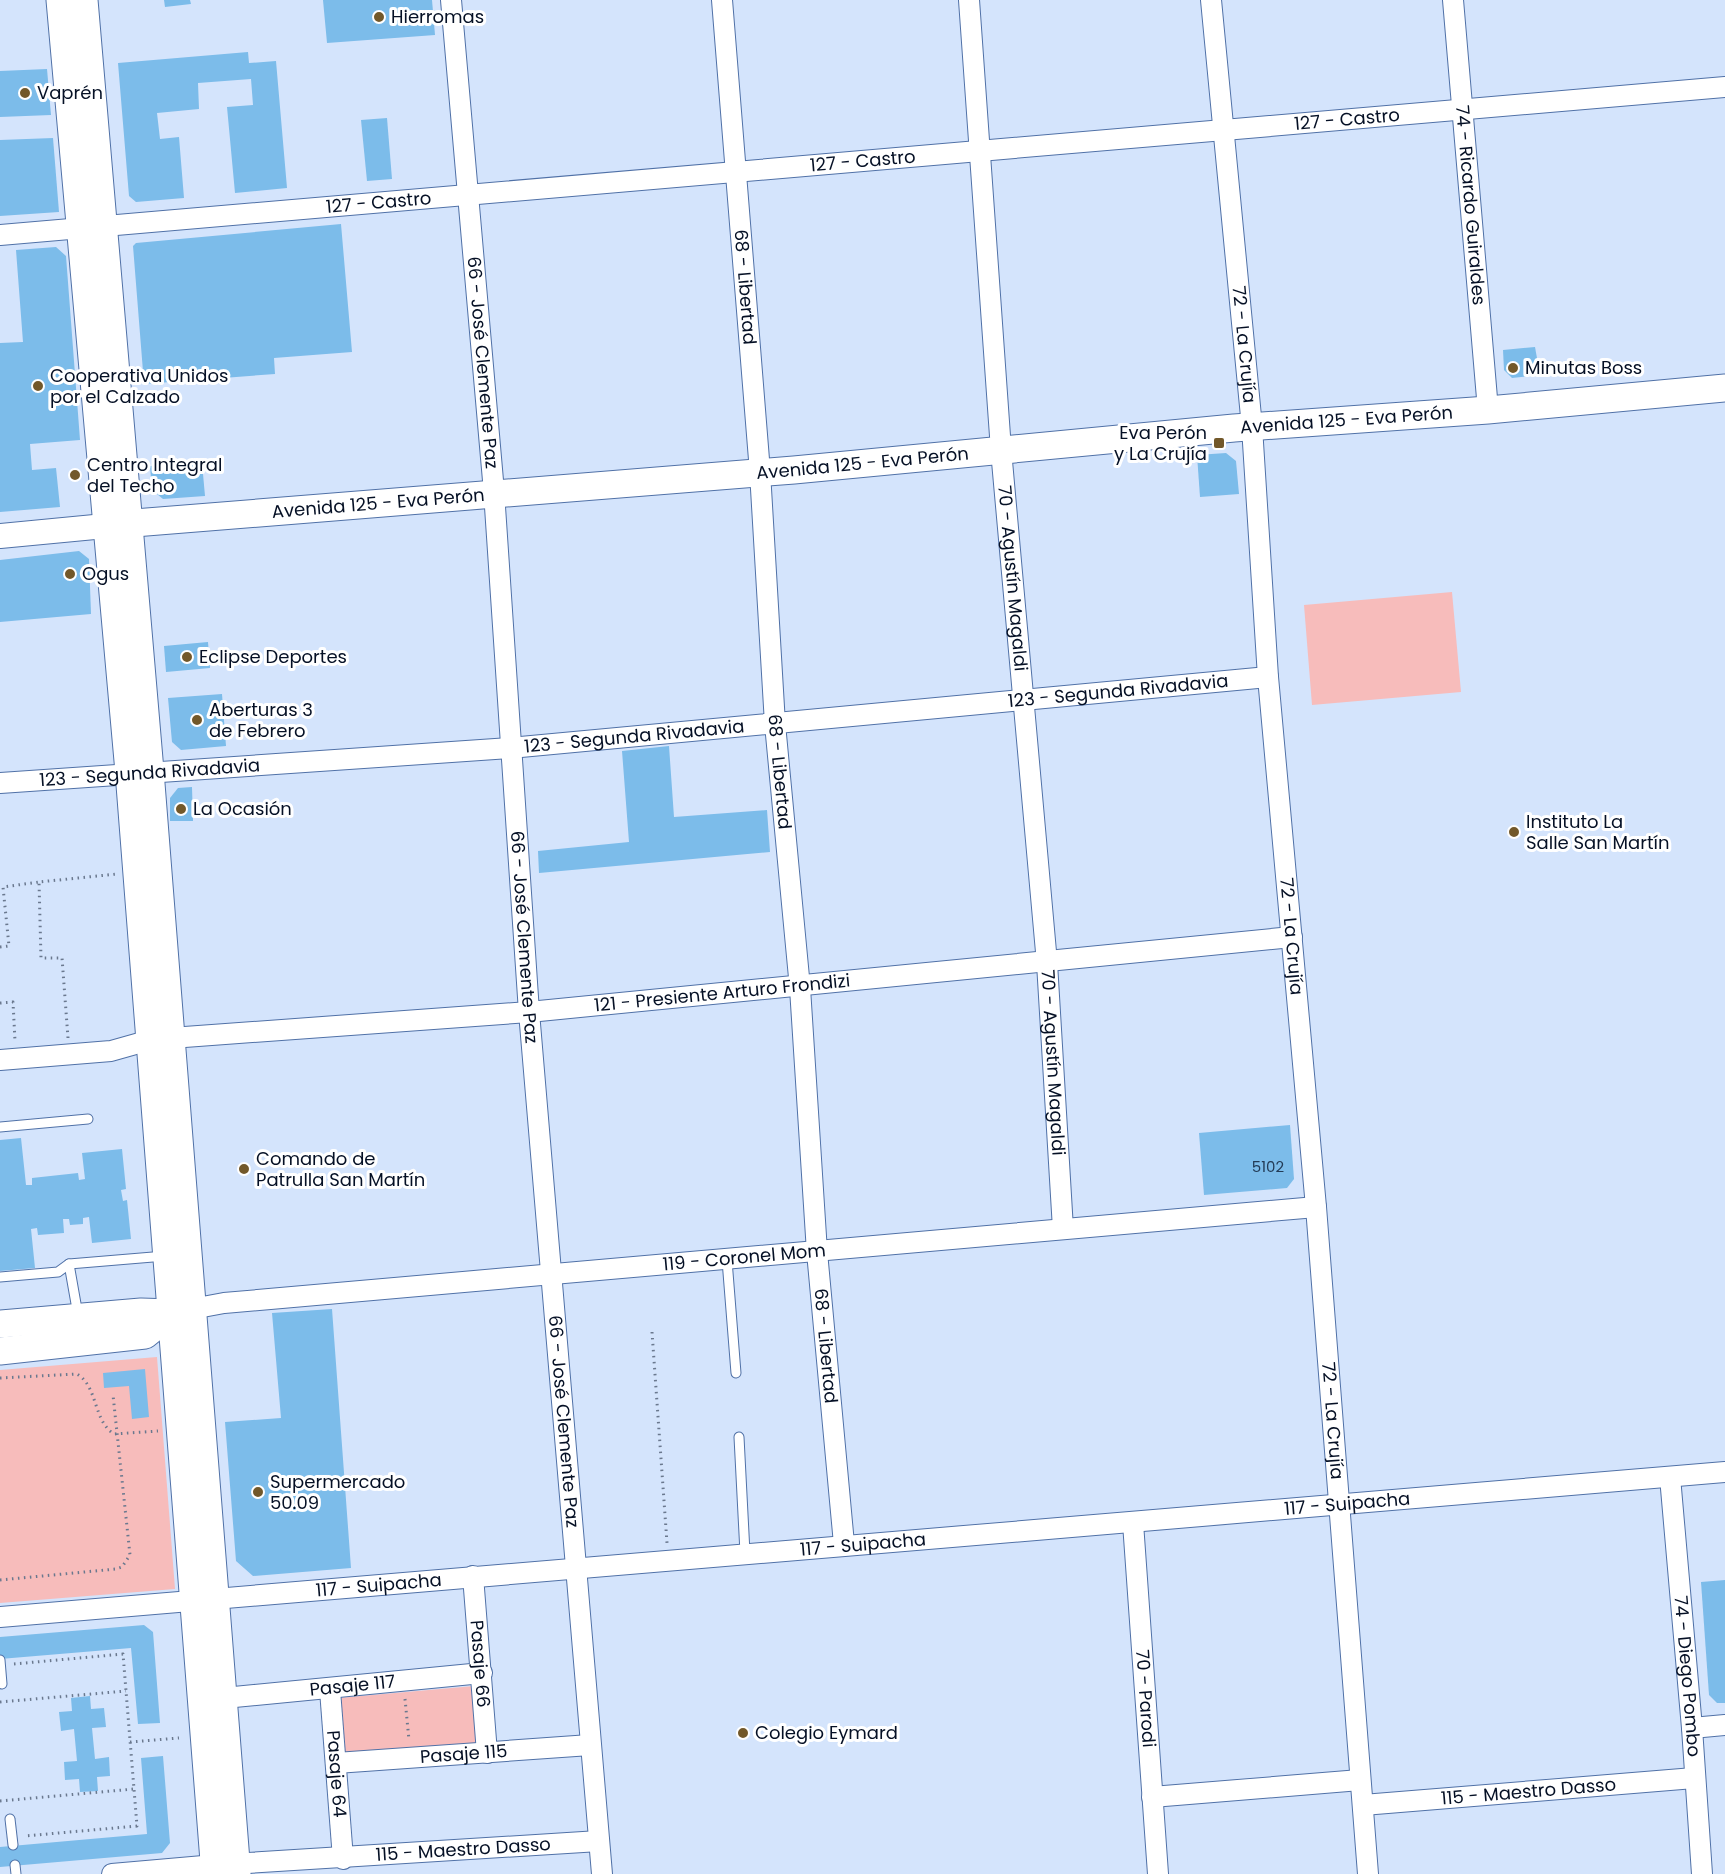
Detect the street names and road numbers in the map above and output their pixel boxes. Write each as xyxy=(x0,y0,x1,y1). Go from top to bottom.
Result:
street label: 127 - Castro xyxy=(1293,102,1401,136)
street label: 74 - Ricardo Guiraldes xyxy=(1450,104,1492,306)
street label: 127 - Castro xyxy=(809,143,917,177)
street label: 127 - Castro xyxy=(325,185,432,219)
street label: 68 - Libertad xyxy=(729,228,763,346)
street label: 66 - José Clemente Paz xyxy=(461,255,505,470)
street label: 72 - La Crujía xyxy=(1226,285,1263,404)
street label: Avenida 125 - Eva Perón xyxy=(1239,400,1454,440)
street label: Avenida 125 - Eva Perón xyxy=(755,440,970,485)
street label: Avenida 125 - Eva Perón xyxy=(271,482,485,524)
street label: 70 - Agustín Magaldi xyxy=(992,484,1034,672)
street label: 123 - Segunda Rivadavia xyxy=(1007,668,1229,713)
street label: 123 - Segunda Rivadavia xyxy=(523,713,745,759)
street label: 68 - Libertad xyxy=(762,714,798,830)
street label: 123 - Segunda Rivadavia xyxy=(38,752,261,792)
street label: 66 - José Clemente Paz xyxy=(505,830,545,1044)
street label: 72 - La Crujía xyxy=(1274,877,1310,996)
street label: 121 - Presiente Arturo Frondizi xyxy=(593,968,851,1018)
street label: 70 - Agustín Magaldi xyxy=(1035,969,1072,1156)
street label: 119 - Coronel Mom xyxy=(662,1237,827,1276)
street label: 68 - Libertad xyxy=(808,1287,844,1405)
street label: 66 - José Clemente Paz xyxy=(543,1314,586,1529)
street label: 72 - La Crujía xyxy=(1316,1361,1350,1480)
street label: 117 - Suipacha xyxy=(1283,1486,1411,1521)
street label: 117 - Suipacha xyxy=(799,1526,927,1562)
street label: 117 - Suipacha xyxy=(315,1567,443,1602)
street label: 74 - Diego Pombo xyxy=(1668,1595,1707,1758)
street label: Pasaje 66 xyxy=(465,1619,496,1708)
street label: 70 - Parodi xyxy=(1130,1649,1162,1748)
street label: Pasaje 117 xyxy=(308,1668,397,1702)
street label: Pasaje 64 xyxy=(321,1729,353,1818)
street label: Pasaje 115 xyxy=(419,1738,508,1769)
street label: 115 - Maestro Dasso xyxy=(1440,1771,1617,1811)
street label: 115 - Maestro Dasso xyxy=(375,1831,551,1867)

